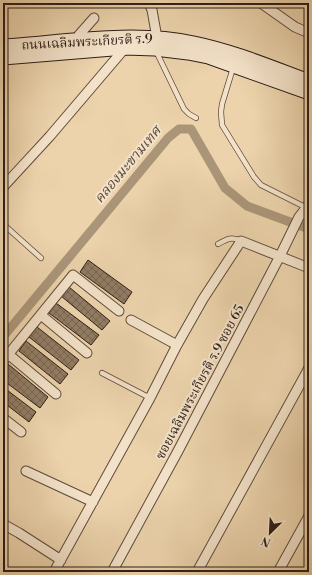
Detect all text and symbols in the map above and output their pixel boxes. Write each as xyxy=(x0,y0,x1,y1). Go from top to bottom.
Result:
street label: ถนนเฉลิมพระเกียรติ ร.9 xyxy=(21,31,153,53)
water label: คลองมะขามเทศ xyxy=(90,121,167,207)
street label: ซอยเฉลิมพระเกียรติ ร.9 ซอย 65 xyxy=(152,302,248,462)
north arrow xyxy=(250,513,290,553)
text: N xyxy=(259,533,273,549)

